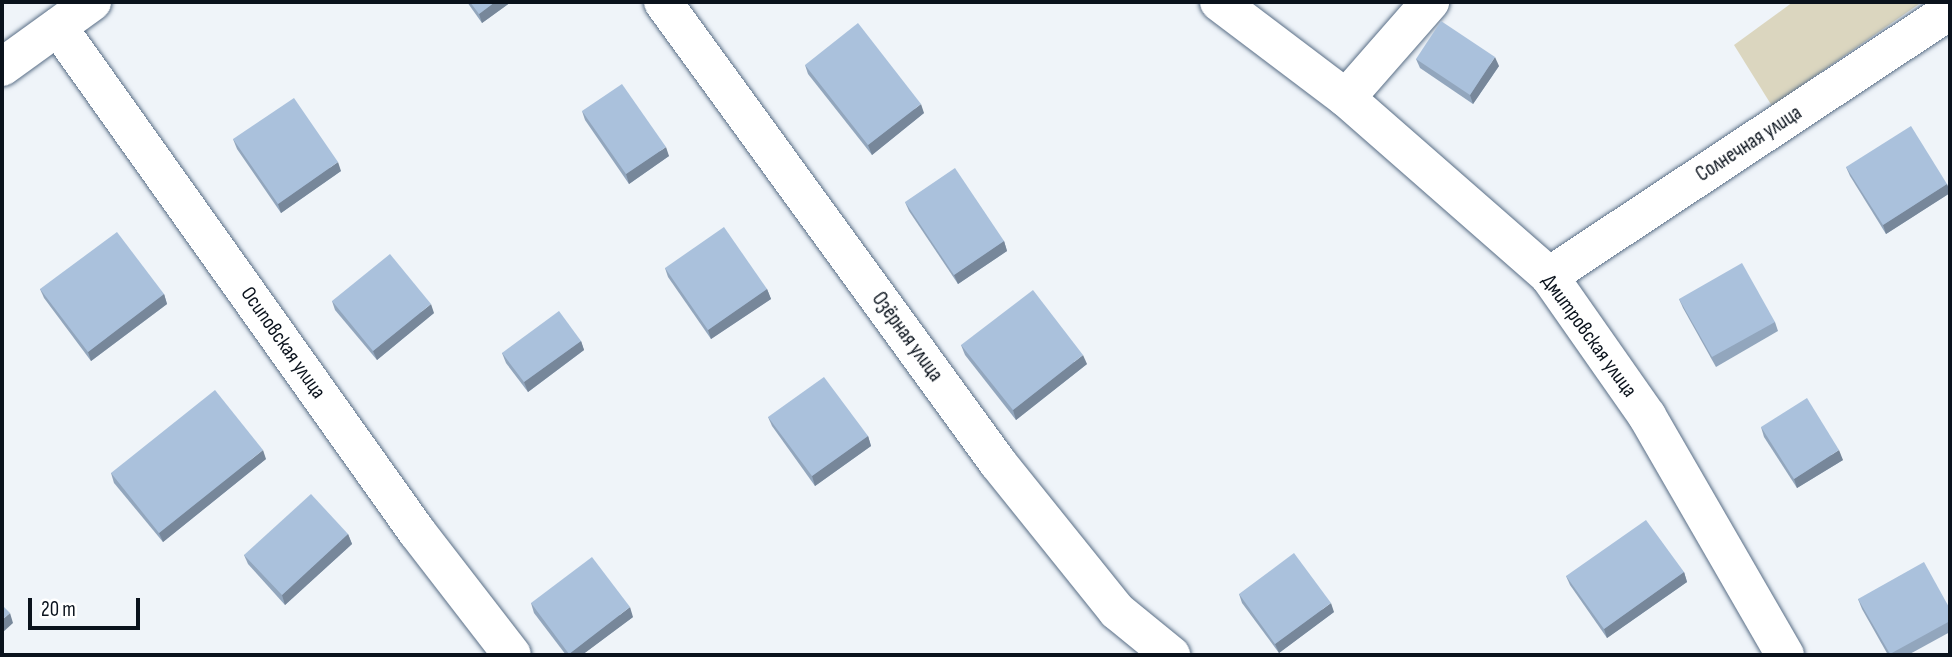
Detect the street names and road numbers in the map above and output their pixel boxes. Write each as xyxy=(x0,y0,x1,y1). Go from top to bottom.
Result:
street label: Солнечная улица xyxy=(1691,100,1807,188)
street label: Дмитровская улица xyxy=(1536,270,1642,402)
street label: Осиповская улица xyxy=(235,282,331,404)
street label: Озёрная улица xyxy=(866,287,948,387)

